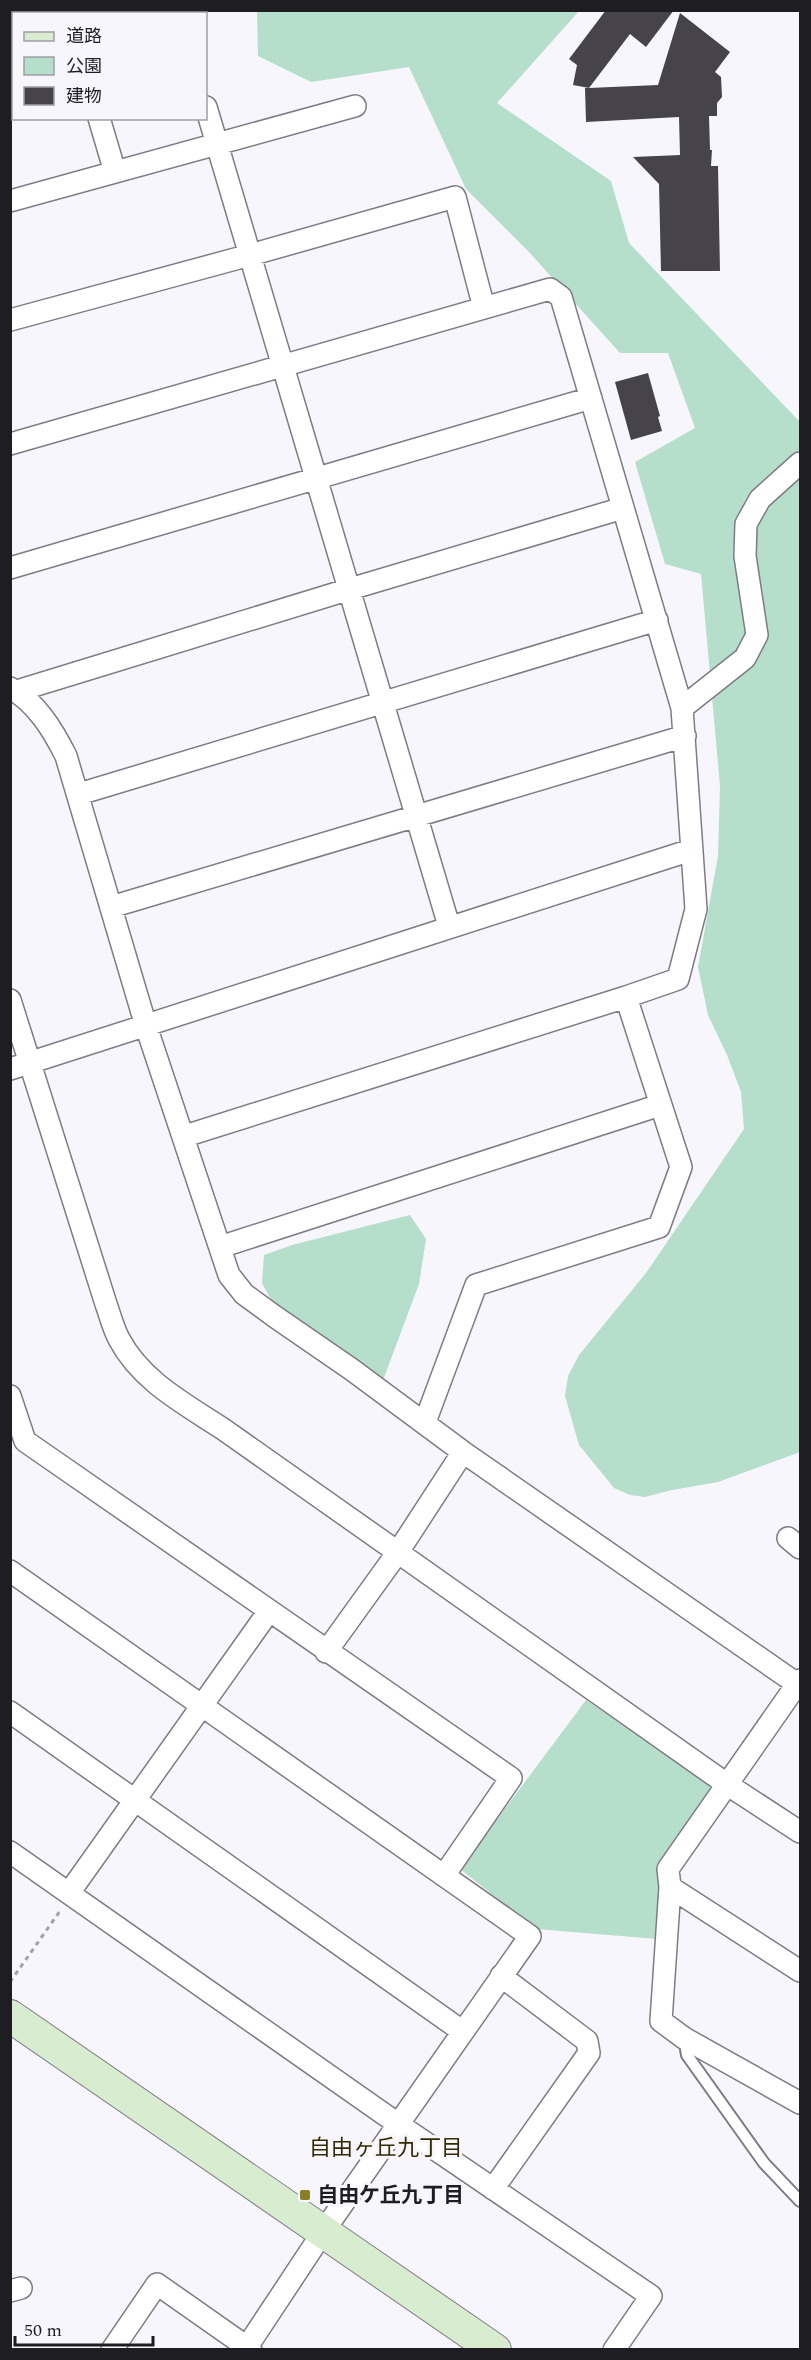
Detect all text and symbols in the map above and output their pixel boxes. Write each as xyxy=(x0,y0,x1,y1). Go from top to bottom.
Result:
legend xyxy=(12,12,207,120)
text: 道路 xyxy=(66,23,102,50)
text: 公園 xyxy=(66,53,102,80)
text: 建物 xyxy=(66,83,102,110)
district label: 自由ヶ丘九丁目 xyxy=(309,2132,463,2165)
place label: 自由ケ丘九丁目 xyxy=(317,2180,464,2212)
marker: 自由ケ丘九丁目 xyxy=(298,2188,312,2202)
scale bar xyxy=(15,2309,153,2347)
text: 50 m xyxy=(24,2317,62,2344)

